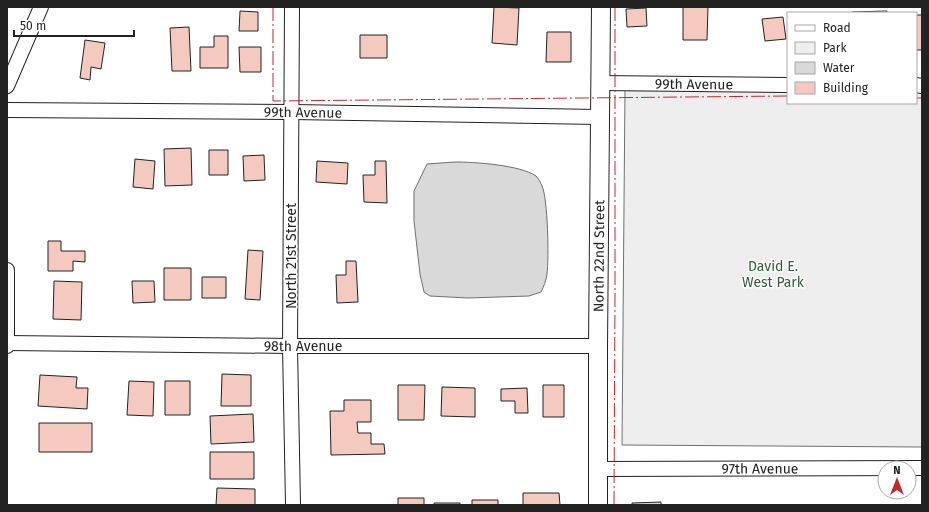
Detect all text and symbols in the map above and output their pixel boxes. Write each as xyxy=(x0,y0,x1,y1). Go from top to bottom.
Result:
scale bar xyxy=(14,12,134,38)
legend xyxy=(787,12,917,104)
text: 50 m xyxy=(20,19,46,33)
text: Road xyxy=(823,21,851,35)
text: Park xyxy=(823,41,847,55)
text: Water xyxy=(823,61,855,75)
street label: 99th Avenue xyxy=(655,75,733,93)
text: Building xyxy=(823,81,869,95)
street label: 99th Avenue xyxy=(264,103,342,121)
street label: North 22nd Street xyxy=(590,199,608,312)
street label: North 21st Street xyxy=(283,202,300,309)
park label: David E. West Park xyxy=(742,258,805,291)
street label: 98th Avenue xyxy=(264,337,342,355)
street label: 97th Avenue xyxy=(722,460,798,477)
north arrow xyxy=(877,460,917,500)
text: N xyxy=(893,464,901,477)

